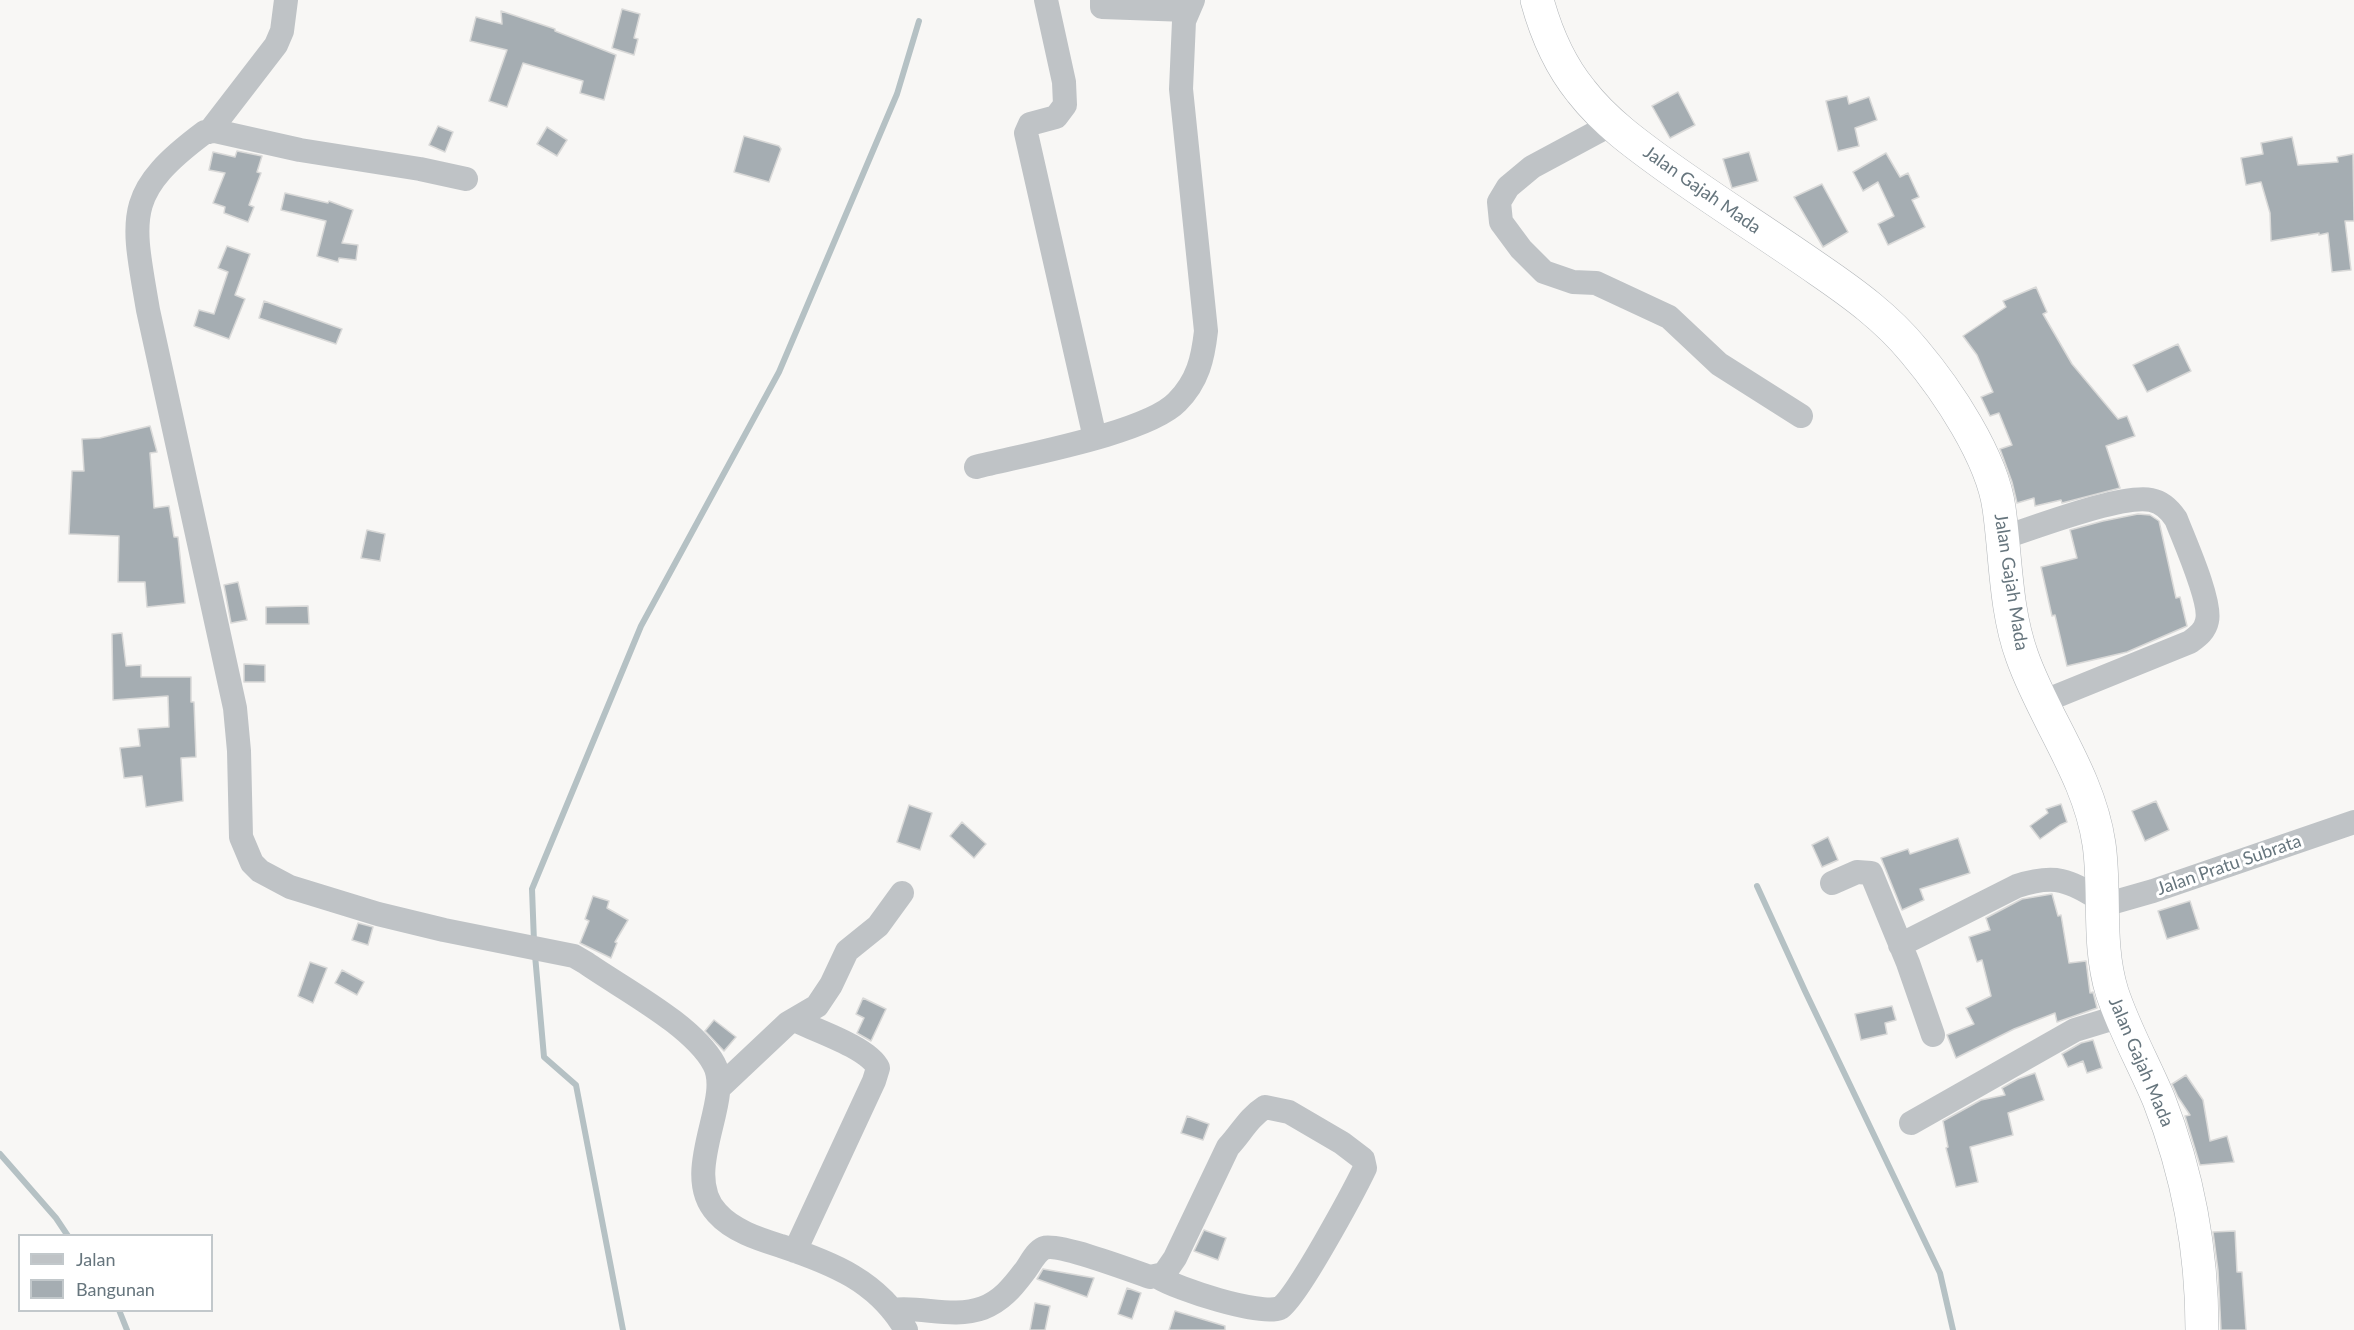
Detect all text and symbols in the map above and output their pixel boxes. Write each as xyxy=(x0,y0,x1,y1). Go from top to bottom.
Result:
street label: Jalan Gajah Mada xyxy=(1639,141,1765,239)
street label: Jalan Gajah Mada xyxy=(1990,512,2032,652)
street label: Jalan Pratu Subrata xyxy=(2154,830,2304,900)
street label: Jalan Gajah Mada xyxy=(2104,994,2178,1130)
legend xyxy=(18,1234,213,1312)
text: Jalan xyxy=(76,1248,115,1270)
text: Bangunan xyxy=(76,1278,155,1300)

